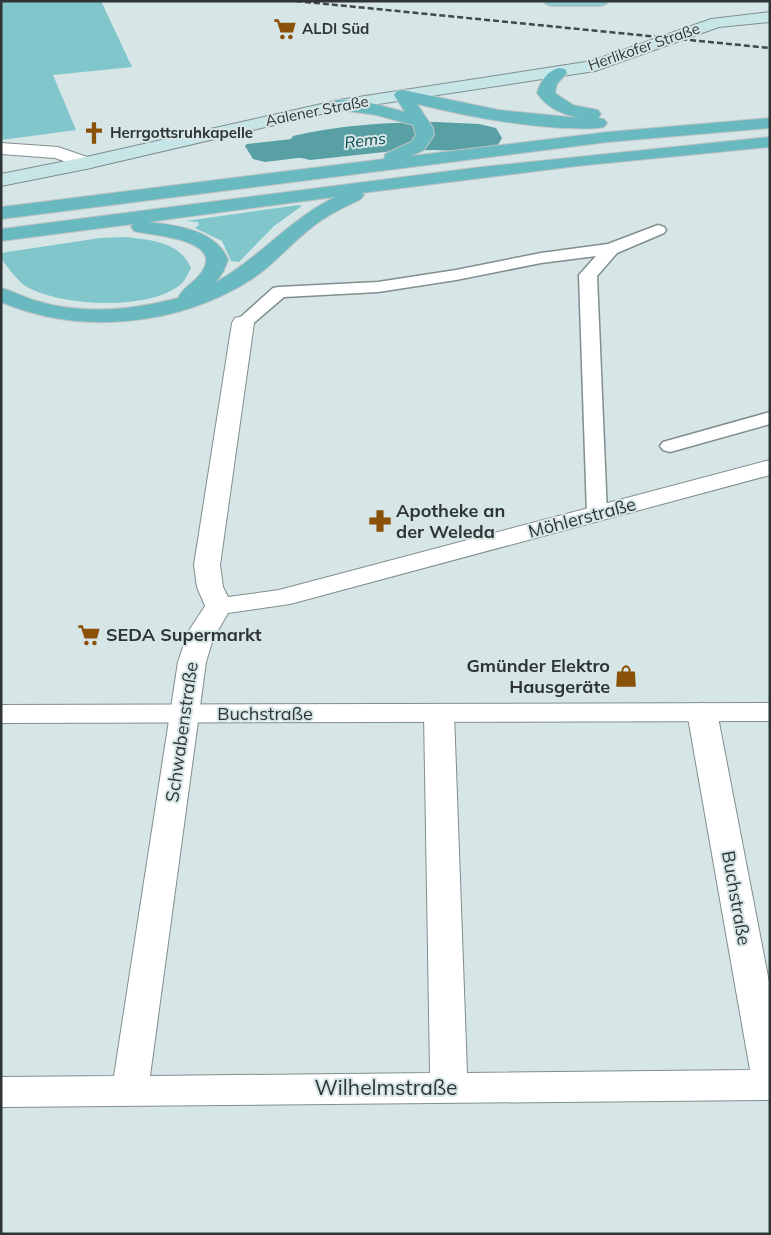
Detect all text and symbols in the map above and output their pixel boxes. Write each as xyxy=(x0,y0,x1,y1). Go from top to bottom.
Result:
supermarket icon: ALDI Süd xyxy=(272,16,298,42)
street label: Herlikofer Straße xyxy=(585,18,702,75)
place label: ALDI Süd xyxy=(302,19,369,38)
street label: Aalener Straße xyxy=(264,91,370,130)
church icon: Herrgottsruhkapelle xyxy=(81,120,107,146)
place label: Herrgottsruhkapelle xyxy=(110,123,253,142)
water label: Rems xyxy=(343,128,387,152)
street label: Möhlerstraße xyxy=(526,492,638,543)
place label: Apotheke an der Weleda xyxy=(396,499,505,543)
pharmacy icon: Apotheke an der Weleda xyxy=(367,508,393,534)
supermarket icon: SEDA Supermarkt xyxy=(76,622,102,648)
place label: SEDA Supermarkt xyxy=(106,623,262,646)
place label: Gmünder Elektro Hausgeräte xyxy=(467,654,610,698)
street label: Schwabenstraße xyxy=(160,660,203,804)
shop icon: Gmünder Elektro Hausgeräte xyxy=(613,663,639,689)
street label: Buchstraße xyxy=(217,702,313,725)
street label: Buchstraße xyxy=(717,849,756,947)
street label: Wilhelmstraße xyxy=(314,1074,458,1100)

